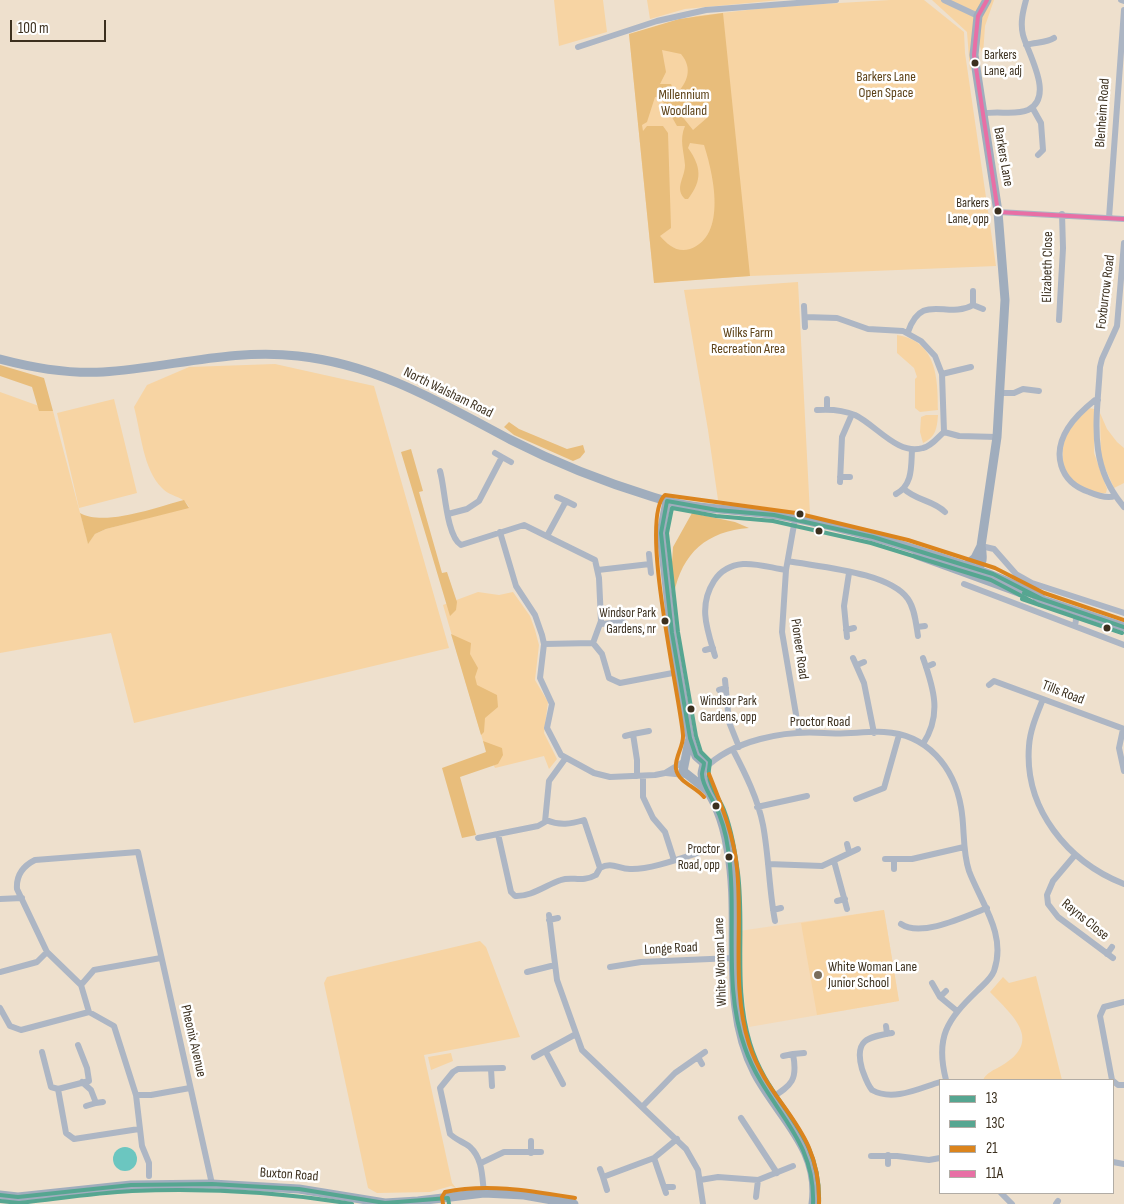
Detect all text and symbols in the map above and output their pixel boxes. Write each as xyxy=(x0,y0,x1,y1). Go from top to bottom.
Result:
scale bar xyxy=(12,10,109,42)
text: 100 m xyxy=(18,19,49,38)
place label: Barkers Lane, adj xyxy=(984,48,1022,79)
marker: Barkers Lane, adj xyxy=(970,58,980,68)
park label: Barkers Lane Open Space xyxy=(856,69,916,102)
street label: Blenheim Road xyxy=(1092,78,1114,148)
park label: Millennium Woodland xyxy=(658,87,710,120)
street label: Barkers Lane xyxy=(990,126,1016,188)
place label: Barkers Lane, opp xyxy=(948,196,989,227)
marker: Barkers Lane, opp xyxy=(993,206,1003,216)
street label: Elizabeth Close xyxy=(1039,231,1057,303)
street label: Foxburrow Road xyxy=(1093,254,1119,330)
park label: Wilks Farm Recreation Area xyxy=(711,325,785,358)
street label: North Walsham Road xyxy=(401,364,495,422)
unlabelled marker xyxy=(795,509,805,519)
unlabelled marker xyxy=(814,526,824,536)
place label: Windsor Park Gardens, nr xyxy=(599,606,656,637)
marker: Windsor Park Gardens, nr xyxy=(660,616,670,626)
street label: Pioneer Road xyxy=(786,618,812,680)
unlabelled marker xyxy=(1102,623,1112,633)
street label: Tills Road xyxy=(1039,677,1087,709)
place label: Windsor Park Gardens, opp xyxy=(700,694,757,725)
marker: Windsor Park Gardens, opp xyxy=(686,704,696,714)
street label: Proctor Road xyxy=(790,714,850,730)
unlabelled marker xyxy=(711,801,721,811)
place label: Proctor Road, opp xyxy=(678,842,720,873)
marker: Proctor Road, opp xyxy=(724,852,734,862)
street label: Rayns Close xyxy=(1058,896,1112,944)
street label: White Woman Lane xyxy=(711,917,731,1007)
street label: Longe Road xyxy=(644,939,698,959)
place label: White Woman Lane Junior School xyxy=(828,959,917,992)
marker: White Woman Lane Junior School xyxy=(812,969,824,981)
street label: Pheonix Avenue xyxy=(177,1003,209,1079)
legend xyxy=(939,1079,1114,1194)
text: 13 xyxy=(986,1089,998,1108)
text: 13C xyxy=(986,1114,1005,1133)
text: 21 xyxy=(986,1139,997,1158)
text: 11A xyxy=(986,1164,1003,1183)
street label: Buxton Road xyxy=(259,1165,319,1185)

